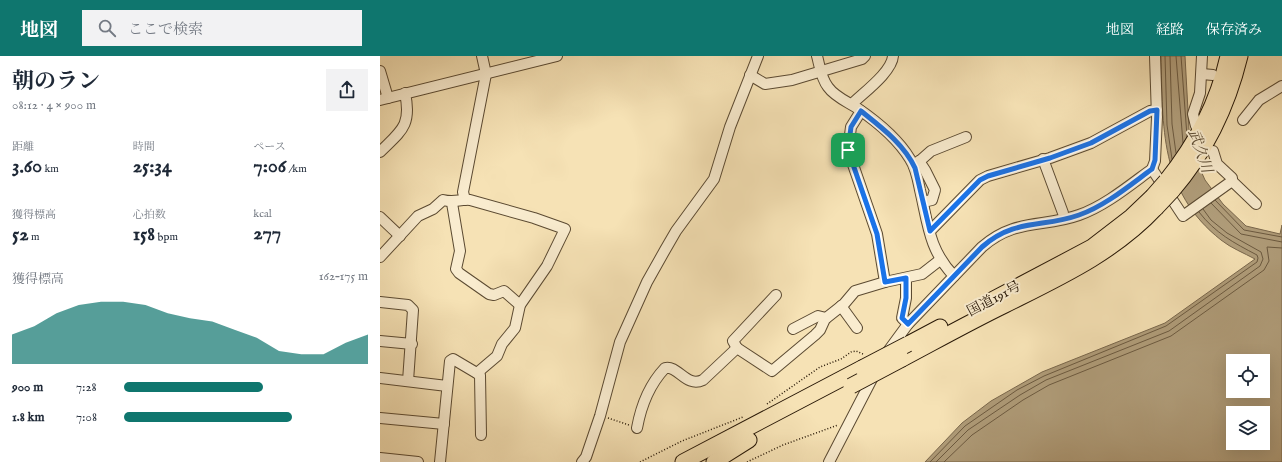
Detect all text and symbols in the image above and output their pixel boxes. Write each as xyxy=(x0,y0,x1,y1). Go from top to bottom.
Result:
search box xyxy=(82,10,362,46)
icon: search xyxy=(96,17,118,39)
text: 地図 xyxy=(20,19,58,43)
text: ここで検索 xyxy=(128,20,203,39)
text: 地図 xyxy=(1106,21,1134,39)
text: 経路 xyxy=(1156,21,1184,39)
text: 保存済み xyxy=(1206,21,1262,39)
text: 朝のラン xyxy=(12,68,100,96)
button: share xyxy=(326,69,368,111)
text: 08:12 · 4 × 900 m xyxy=(12,97,96,114)
water label: 武久川 xyxy=(1184,127,1217,177)
pin xyxy=(831,133,865,167)
icon: arrive xyxy=(837,139,859,161)
text: 距離 xyxy=(12,140,34,154)
text: 時間 xyxy=(133,140,155,154)
text: ペース xyxy=(253,140,286,154)
text: 3.60 xyxy=(12,154,42,179)
text: 25:34 xyxy=(133,154,172,179)
text: 7:06 xyxy=(253,154,286,179)
text: km xyxy=(42,162,59,176)
text: /km xyxy=(286,162,307,176)
text: kcal xyxy=(253,207,272,221)
text: 獲得標高 xyxy=(12,208,56,222)
text: 心拍数 xyxy=(133,208,166,222)
text: 277 xyxy=(253,221,281,246)
text: 52 xyxy=(12,222,29,247)
text: 158 xyxy=(133,222,155,247)
text: m xyxy=(29,230,39,244)
text: bpm xyxy=(155,230,178,244)
text: 162–175 m xyxy=(319,268,368,285)
text: 獲得標高 xyxy=(12,271,64,288)
street label: 国道191号 xyxy=(964,277,1024,321)
map controls xyxy=(1226,354,1270,450)
button: locate xyxy=(1226,354,1270,398)
text: 900 m xyxy=(12,379,43,396)
text: 7:28 xyxy=(76,379,97,396)
button: layers xyxy=(1226,406,1270,450)
text: 1.8 km xyxy=(12,409,45,426)
text: 7:08 xyxy=(76,409,97,426)

